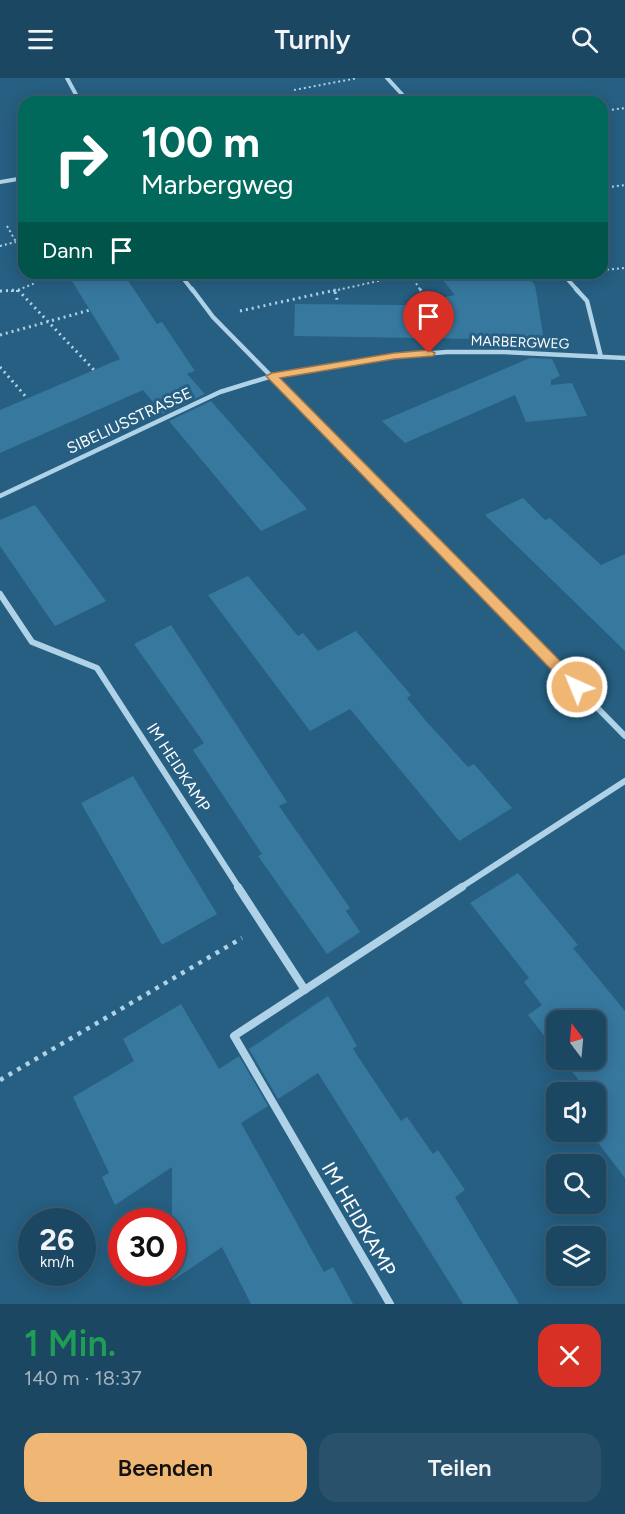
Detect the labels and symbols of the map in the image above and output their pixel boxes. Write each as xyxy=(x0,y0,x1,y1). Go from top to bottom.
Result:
pin xyxy=(403,291,454,353)
street label: MARBERGWEG xyxy=(470,332,570,353)
street label: SIBELIUSSTRASSE xyxy=(64,383,195,458)
position arrow xyxy=(545,655,609,719)
street label: IM HEIDKAMP xyxy=(143,719,214,815)
north arrow xyxy=(546,1010,606,1070)
street label: IM HEIDKAMP xyxy=(317,1158,401,1281)
speed limit sign: 30 xyxy=(108,1208,186,1286)

